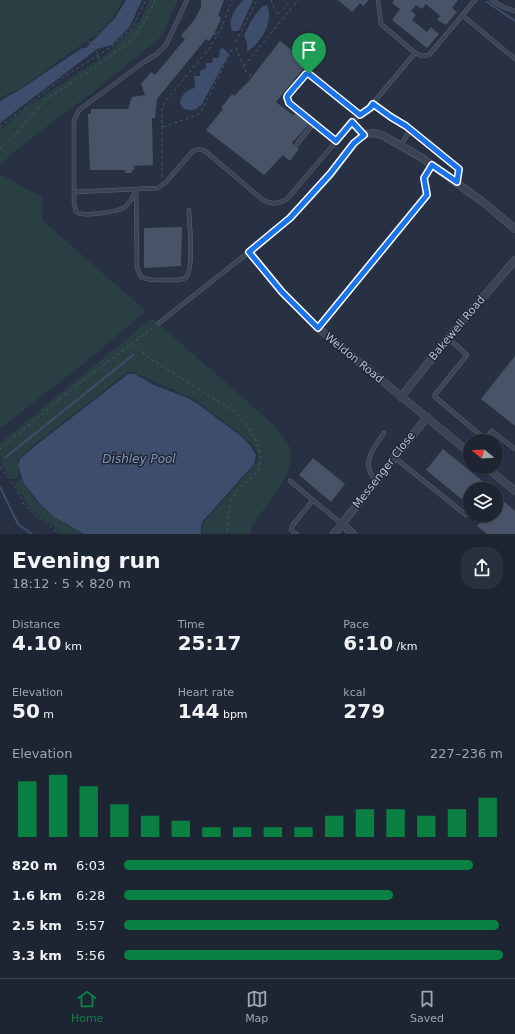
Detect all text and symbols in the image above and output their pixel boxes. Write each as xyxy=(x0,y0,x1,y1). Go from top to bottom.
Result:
pin xyxy=(292,33,326,74)
icon: arrive xyxy=(298,39,320,61)
street label: Bakewell Road xyxy=(426,293,488,363)
street label: Weldon Road xyxy=(322,330,386,386)
street label: Messenger Close xyxy=(350,429,418,511)
north arrow xyxy=(463,434,503,474)
map controls xyxy=(463,434,503,522)
water label: Dishley Pool xyxy=(102,452,176,466)
button: layers xyxy=(463,482,503,522)
button: share xyxy=(461,547,503,589)
text: Evening run xyxy=(12,548,161,573)
text: 18:12 · 5 × 820 m xyxy=(12,576,131,591)
text: Distance xyxy=(12,618,60,631)
text: Time xyxy=(178,618,205,631)
text: Pace xyxy=(343,618,369,631)
text: 4.10 xyxy=(12,631,61,655)
text: 25:17 xyxy=(178,631,241,655)
text: 6:10 xyxy=(343,631,393,655)
text: km xyxy=(61,640,82,653)
text: /km xyxy=(393,640,417,653)
text: Elevation xyxy=(12,686,63,699)
text: Heart rate xyxy=(178,686,234,699)
text: kcal xyxy=(343,686,366,699)
text: 50 xyxy=(12,699,40,723)
text: 144 xyxy=(178,699,219,723)
text: 279 xyxy=(343,699,385,723)
text: m xyxy=(40,708,54,721)
text: bpm xyxy=(219,708,248,721)
text: Elevation xyxy=(12,746,72,761)
text: 227–236 m xyxy=(430,746,503,761)
text: 820 m xyxy=(12,858,57,873)
text: 6:03 xyxy=(76,858,105,873)
text: 1.6 km xyxy=(12,888,62,903)
text: 6:28 xyxy=(76,888,105,903)
text: 2.5 km xyxy=(12,918,62,933)
text: 5:57 xyxy=(76,918,105,933)
text: 3.3 km xyxy=(12,948,62,963)
text: 5:56 xyxy=(76,948,105,963)
tab: Home xyxy=(71,988,103,1025)
tab: Map xyxy=(245,988,268,1025)
tab: Saved xyxy=(410,988,444,1025)

